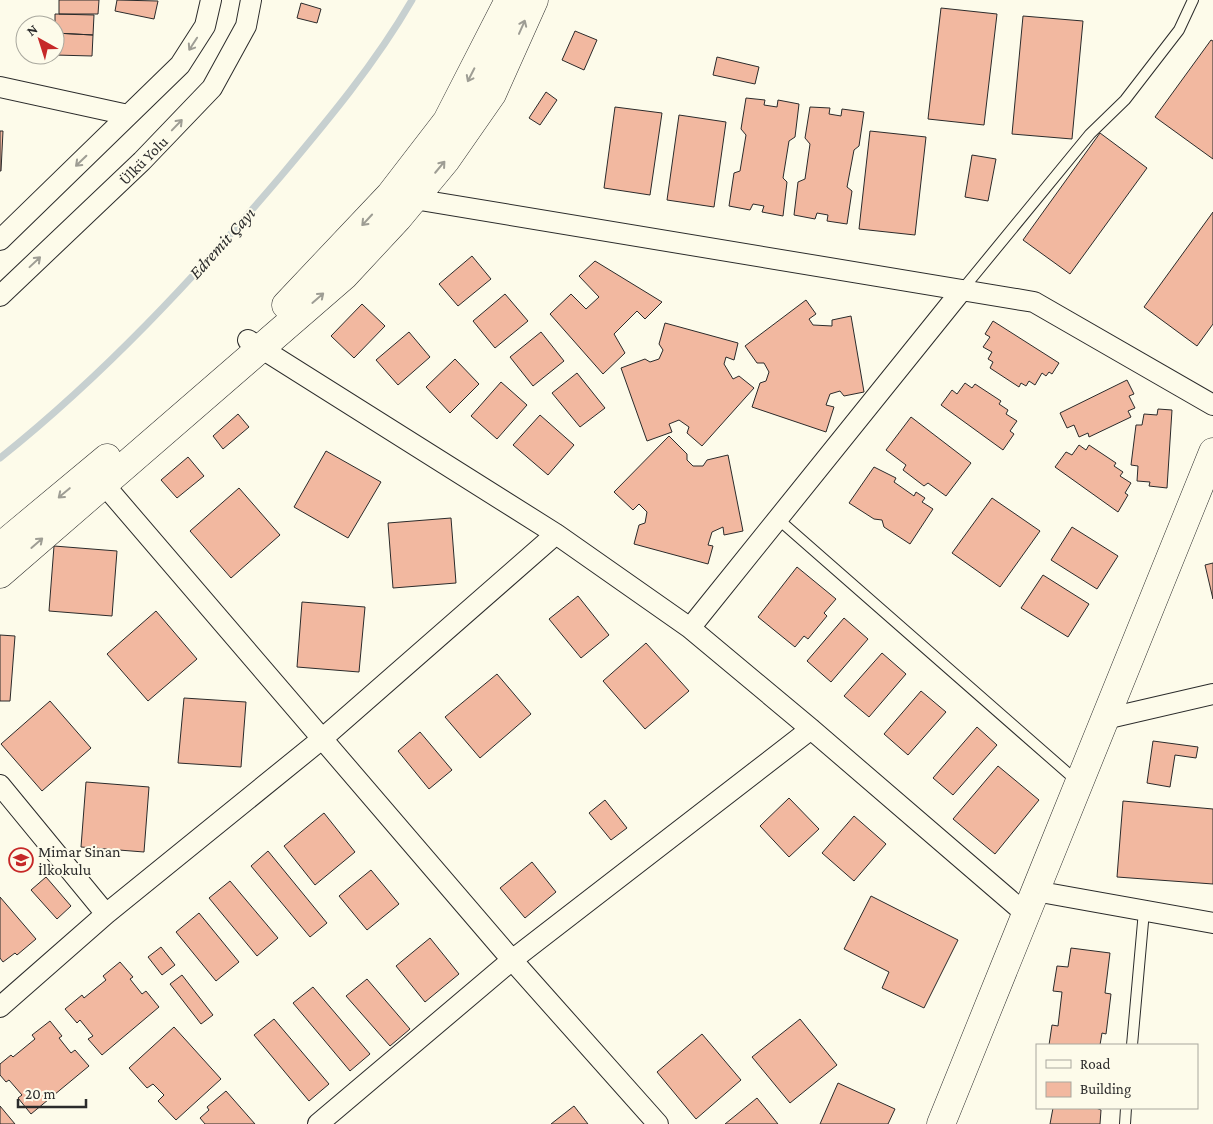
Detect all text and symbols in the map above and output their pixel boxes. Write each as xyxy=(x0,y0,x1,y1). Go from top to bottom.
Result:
north arrow xyxy=(15,15,65,65)
text: N xyxy=(23,20,41,39)
one-way arrow xyxy=(518,20,527,35)
one-way arrow xyxy=(187,37,197,51)
one-way arrow xyxy=(466,67,475,82)
one-way arrow xyxy=(171,118,183,131)
street label: Ülkü Yolu xyxy=(116,132,172,188)
one-way arrow xyxy=(74,155,87,167)
one-way arrow xyxy=(435,160,446,173)
water label: Edremit Çayı xyxy=(185,203,259,283)
one-way arrow xyxy=(361,214,373,227)
one-way arrow xyxy=(29,256,42,268)
one-way arrow xyxy=(312,293,325,304)
one-way arrow xyxy=(58,487,71,498)
one-way arrow xyxy=(30,537,43,548)
place label: Mimar Sinan İlkokulu xyxy=(38,843,121,878)
school or university icon: Mimar Sinan İlkokulu xyxy=(8,847,34,873)
legend xyxy=(1036,1044,1198,1109)
text: Road xyxy=(1080,1056,1111,1072)
scale bar xyxy=(18,1076,85,1108)
text: Building xyxy=(1080,1081,1131,1098)
text: 20 m xyxy=(25,1086,56,1102)

